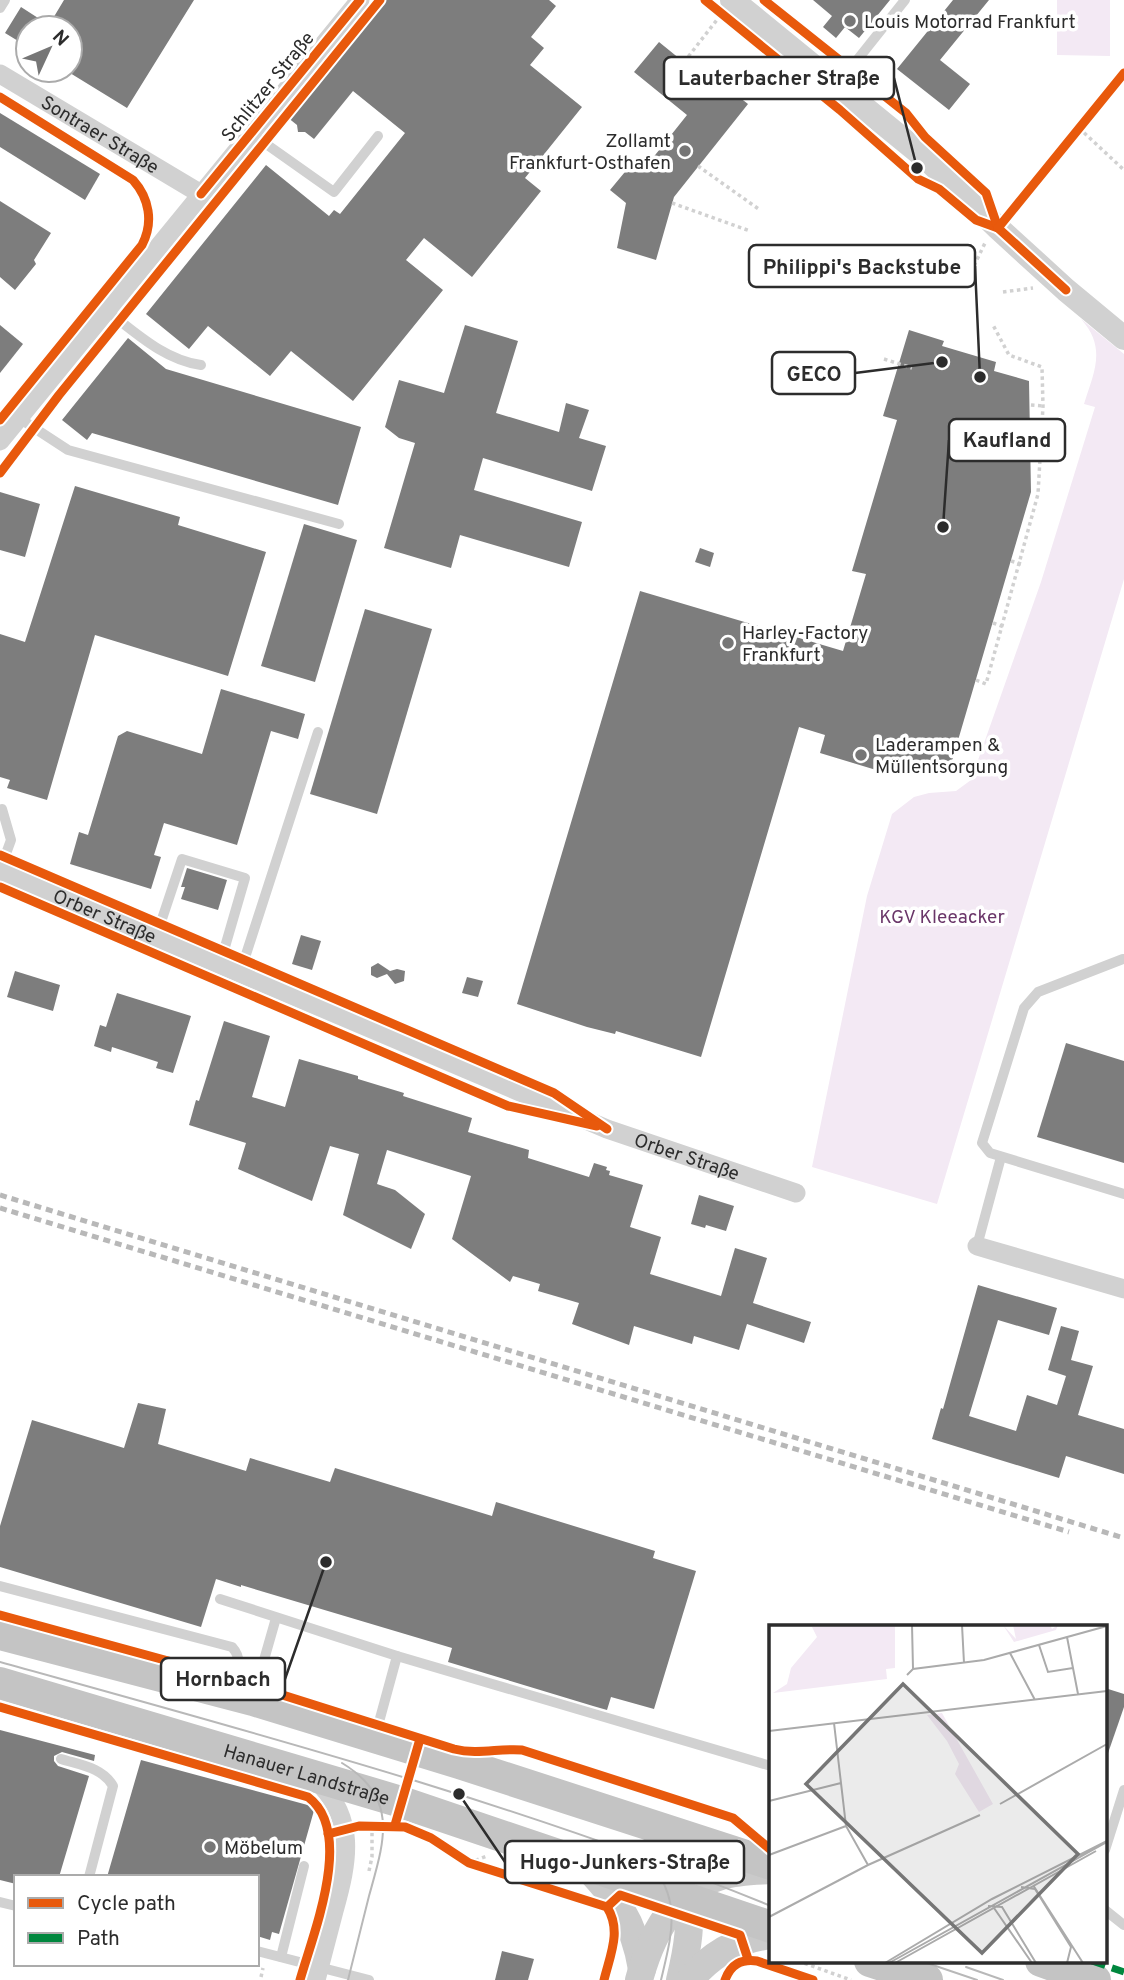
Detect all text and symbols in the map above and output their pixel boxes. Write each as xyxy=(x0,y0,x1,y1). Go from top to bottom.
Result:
place label: Louis Motorrad Frankfurt xyxy=(864,11,1076,35)
marker: Louis Motorrad Frankfurt xyxy=(842,13,858,29)
north arrow xyxy=(14,14,84,84)
text: N xyxy=(46,25,73,52)
street label: Schlitzer Straße xyxy=(217,27,320,147)
callout: Lauterbacher Straße xyxy=(664,57,894,99)
text: Lauterbacher Straße xyxy=(678,66,880,93)
street label: Sontraer Straße xyxy=(36,91,163,180)
place label: Zollamt Frankfurt-Osthafen xyxy=(509,130,671,176)
marker: Zollamt Frankfurt-Osthafen xyxy=(677,143,693,159)
callout: Philippi's Backstube xyxy=(749,245,975,287)
text: Philippi's Backstube xyxy=(763,255,961,282)
callout: GECO xyxy=(772,352,855,394)
text: GECO xyxy=(786,362,842,389)
callout: Kaufland xyxy=(949,419,1065,461)
text: Kaufland xyxy=(963,428,1051,455)
place label: Harley-Factory Frankfurt xyxy=(742,622,868,668)
marker: Harley-Factory Frankfurt xyxy=(720,635,736,651)
place label: Laderampen & Müllentsorgung xyxy=(875,734,1008,780)
marker: Laderampen & Müllentsorgung xyxy=(853,747,869,763)
street label: Orber Straße xyxy=(49,885,159,950)
park label: KGV Kleeacker xyxy=(879,906,1005,930)
street label: Orber Straße xyxy=(630,1129,742,1187)
inset map xyxy=(769,1625,1106,1962)
callout: Hornbach xyxy=(161,1658,285,1700)
text: Hornbach xyxy=(175,1667,271,1694)
street label: Hanauer Landstraße xyxy=(220,1740,392,1812)
place label: Möbelum xyxy=(224,1837,303,1861)
marker: Möbelum xyxy=(202,1839,218,1855)
callout: Hugo-Junkers-Straße xyxy=(505,1841,744,1883)
text: Hugo-Junkers-Straße xyxy=(520,1850,730,1877)
legend xyxy=(14,1875,259,1966)
text: Cycle path xyxy=(77,1891,176,1918)
text: Path xyxy=(77,1926,120,1953)

